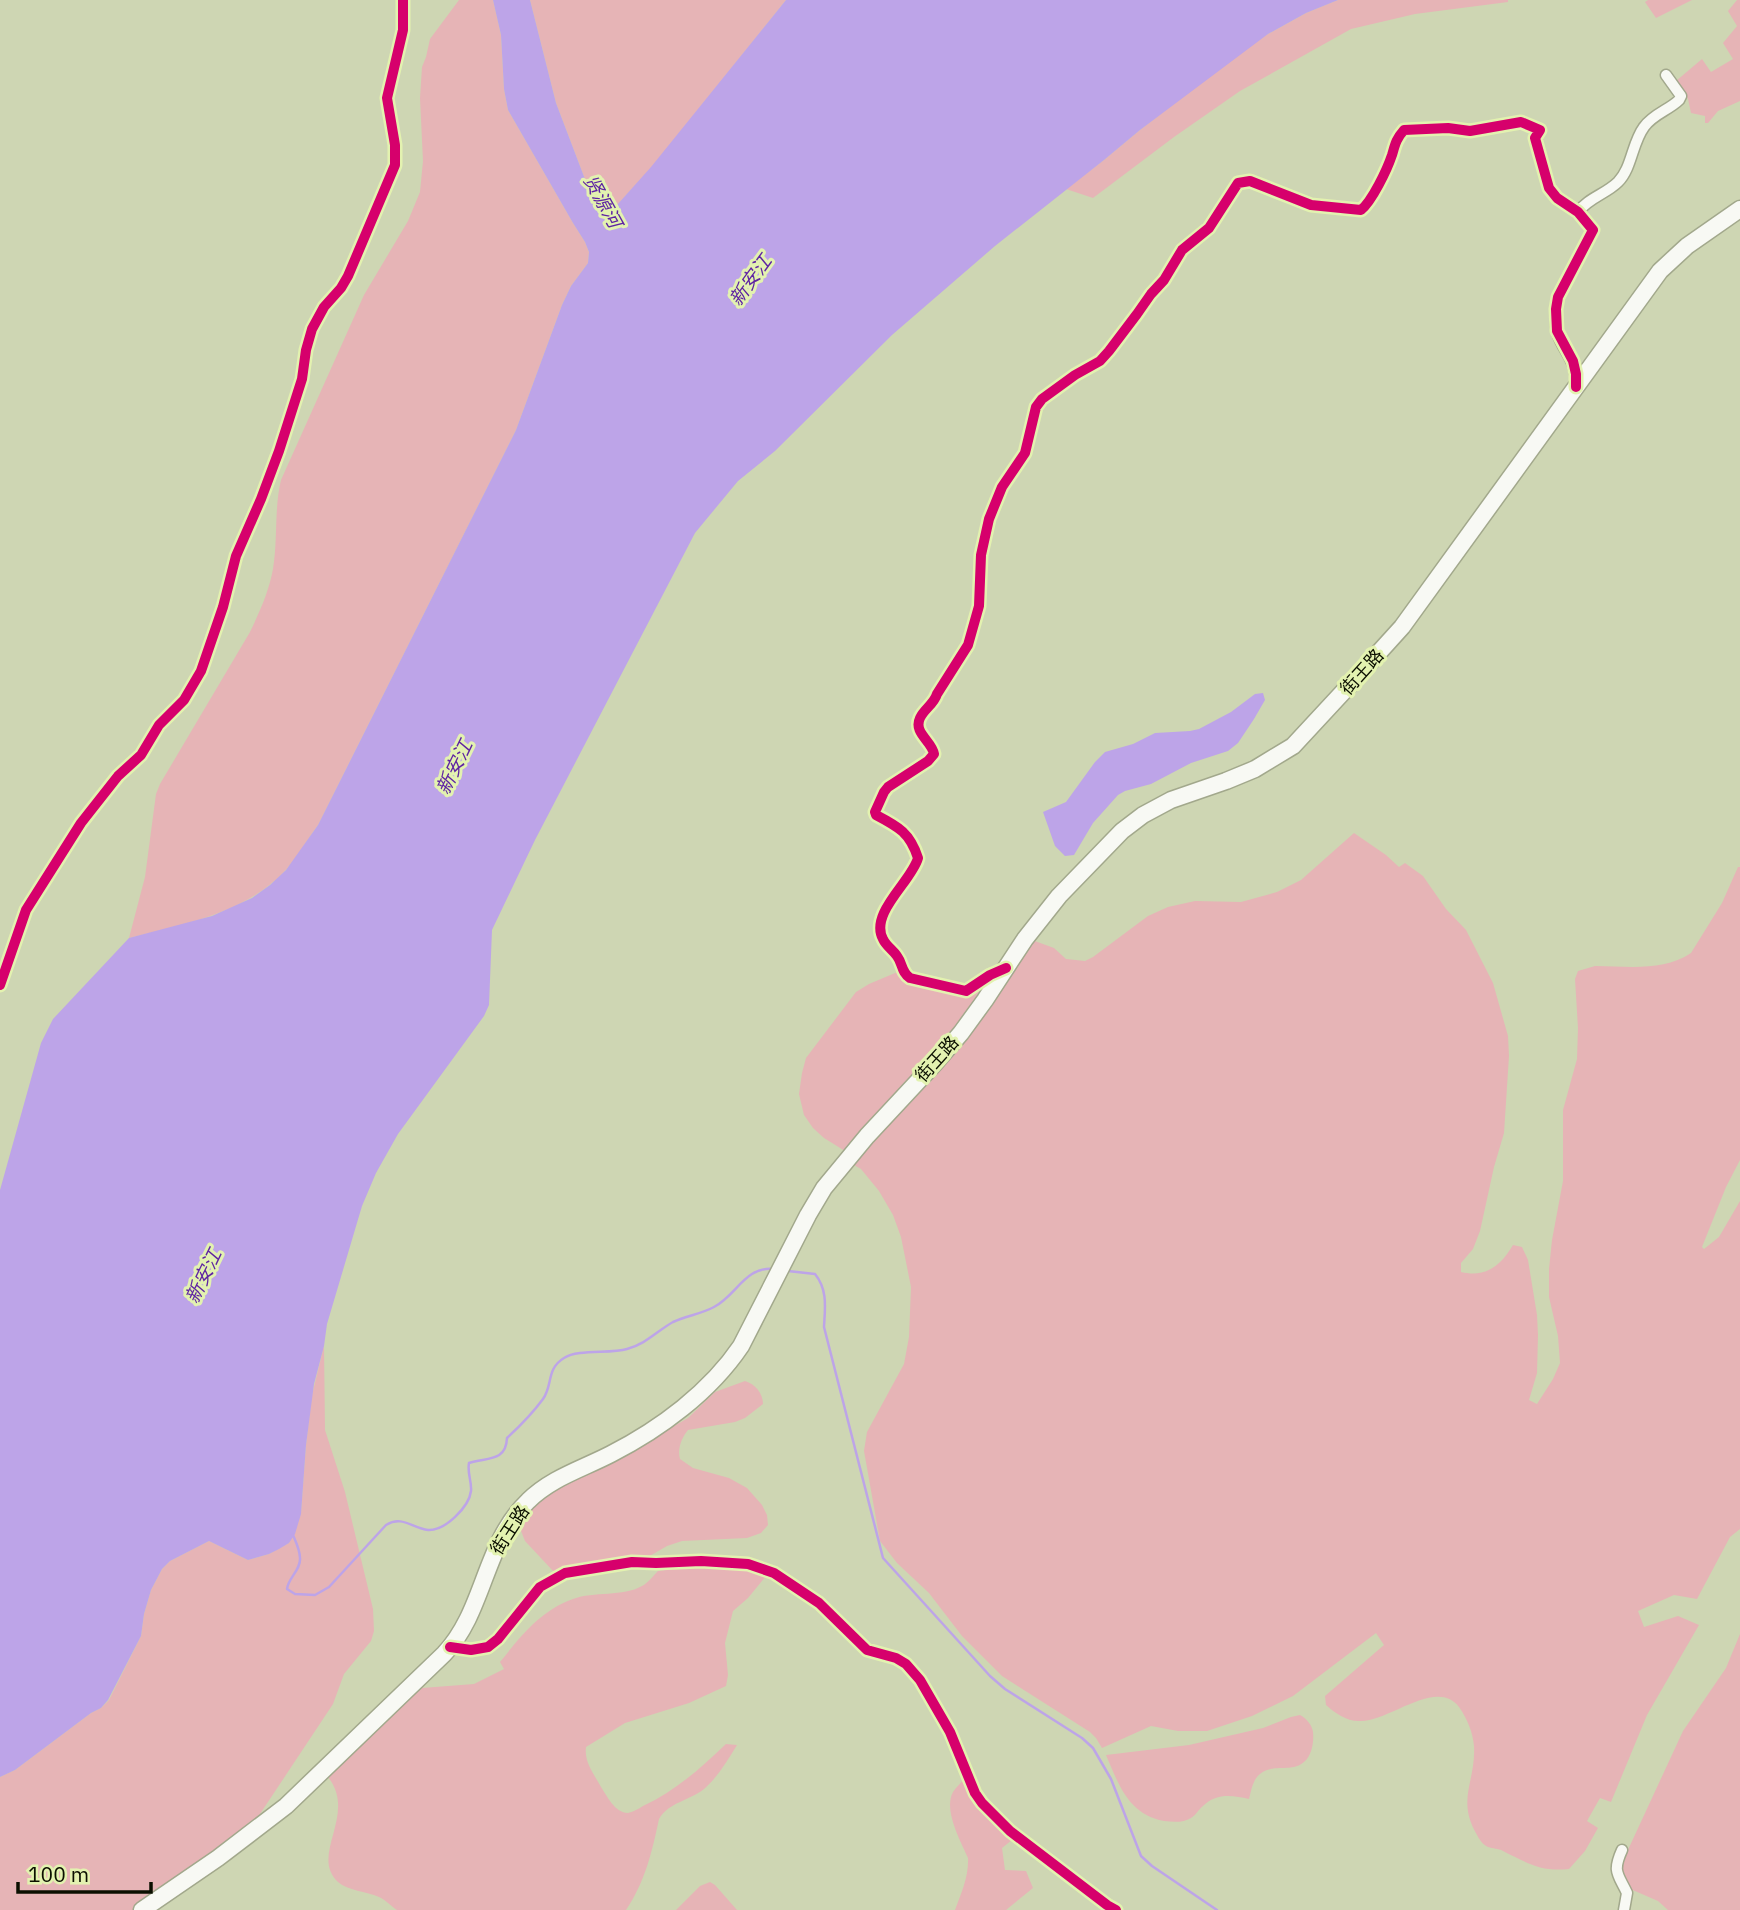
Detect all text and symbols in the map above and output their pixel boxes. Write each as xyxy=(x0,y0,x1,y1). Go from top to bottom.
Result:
water label: 贤源河 xyxy=(579,170,629,235)
water label: 新安江 xyxy=(724,248,778,310)
street label: 街王路 xyxy=(1335,644,1388,699)
water label: 新安江 xyxy=(431,734,478,798)
street label: 街王路 xyxy=(910,1031,963,1086)
water label: 新安江 xyxy=(180,1243,227,1307)
street label: 街王路 xyxy=(485,1501,534,1559)
scale bar xyxy=(18,1850,150,1894)
text: 100 m xyxy=(28,1860,89,1888)

